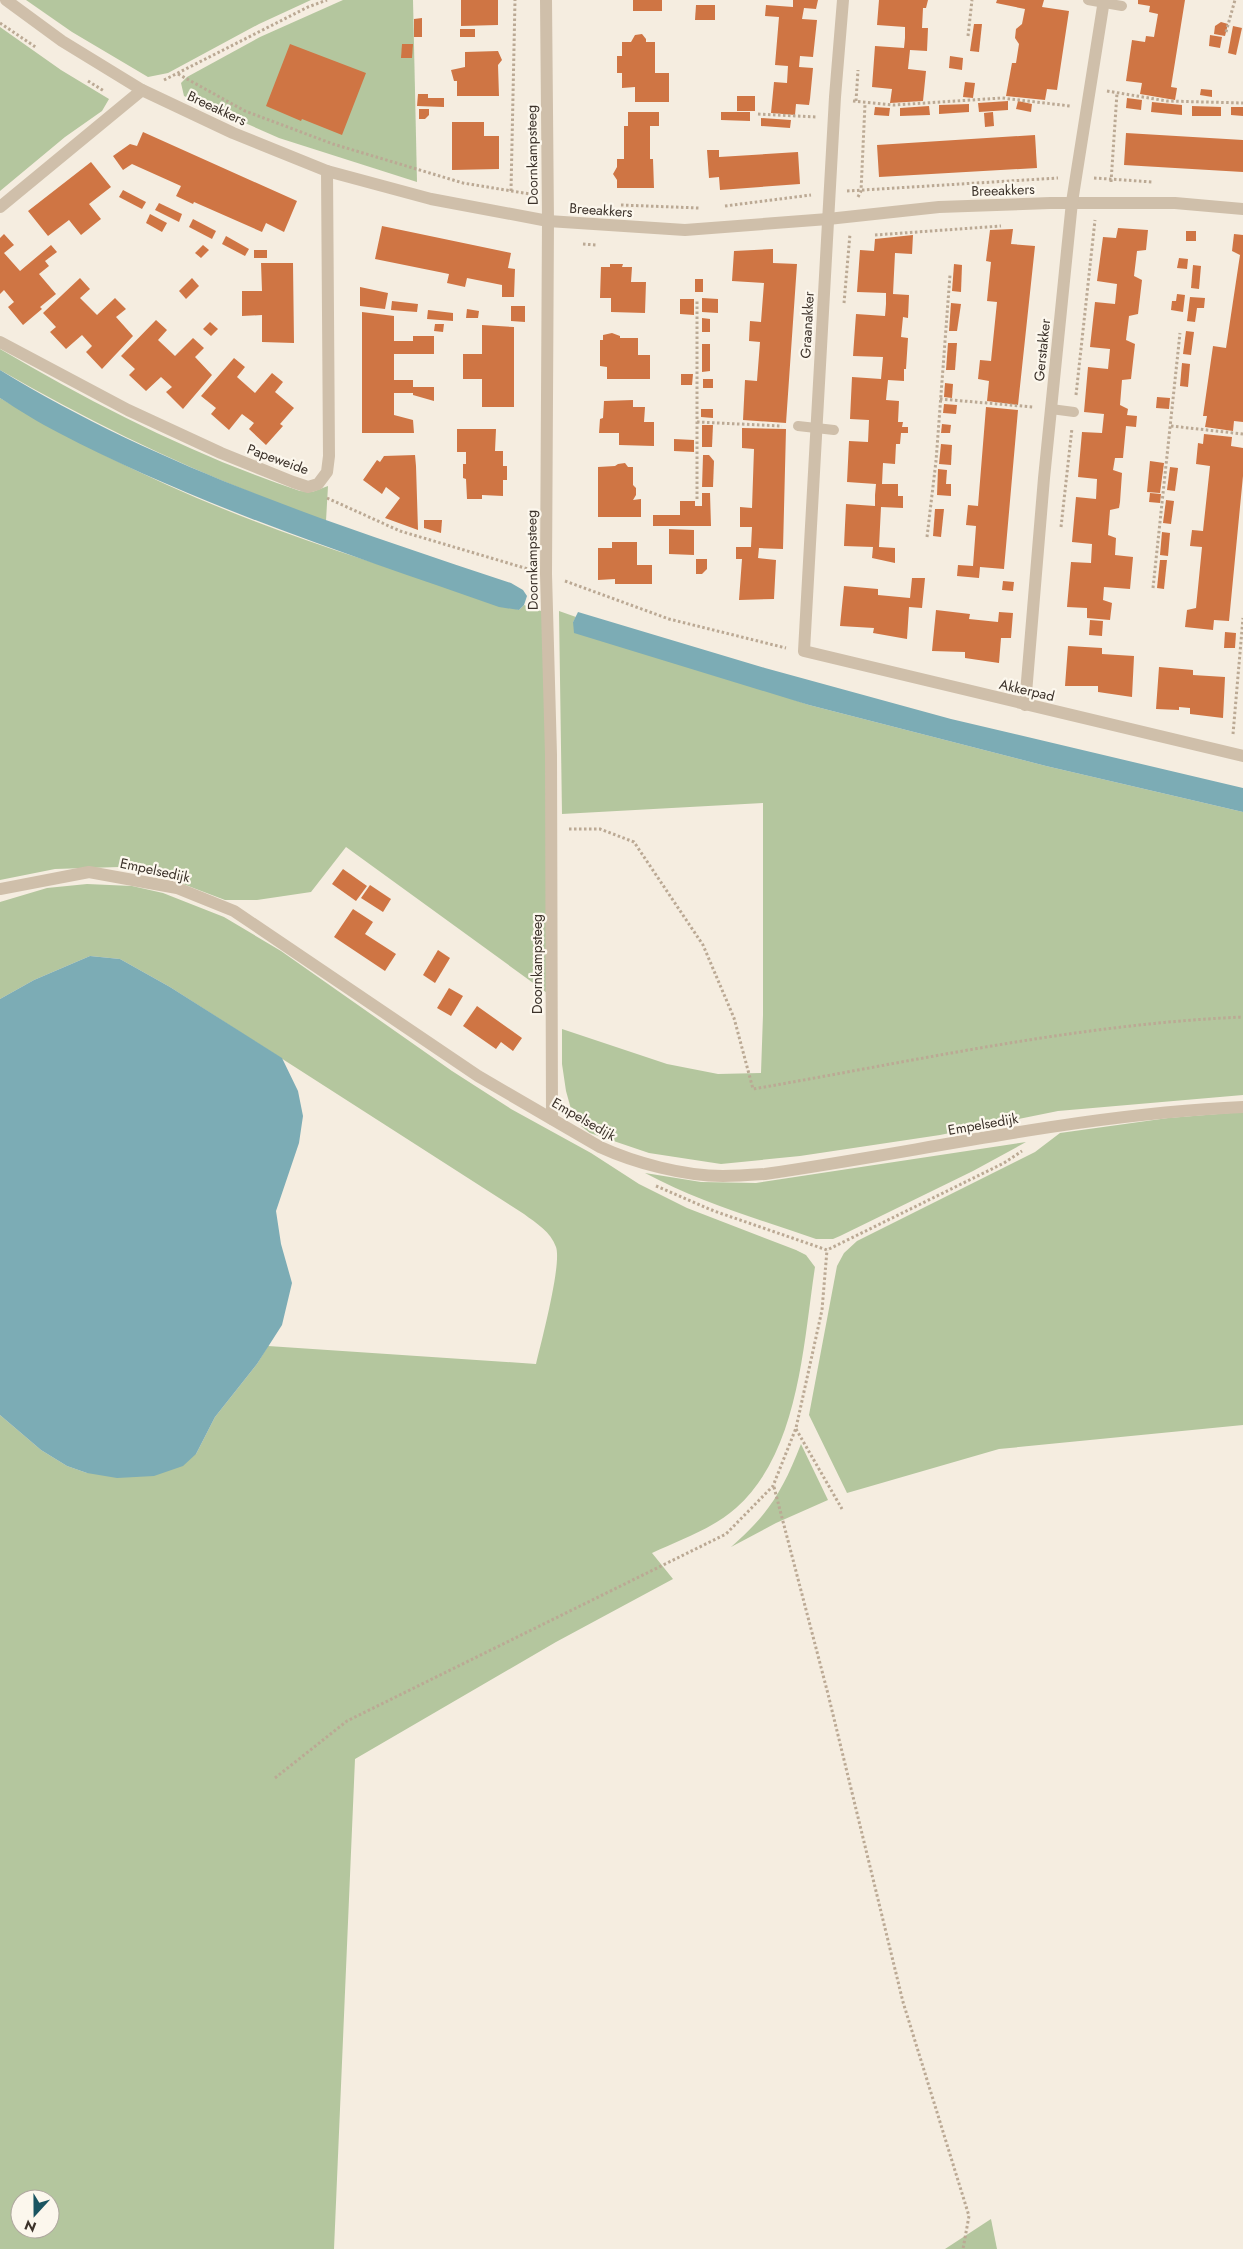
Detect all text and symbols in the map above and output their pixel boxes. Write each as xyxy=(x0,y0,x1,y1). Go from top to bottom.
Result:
street label: Breeakkers xyxy=(184,86,250,131)
street label: Doornkampsteeg xyxy=(521,105,543,205)
street label: Breeakkers xyxy=(971,179,1035,201)
street label: Breeakkers xyxy=(569,198,634,222)
street label: Graanakker xyxy=(795,291,819,359)
street label: Gerstakker xyxy=(1029,318,1055,382)
street label: Papeweide xyxy=(244,439,312,479)
street label: Doornkampsteeg xyxy=(521,510,543,610)
street label: Akkerpad xyxy=(997,674,1057,706)
street label: Empelsedijk xyxy=(118,853,193,887)
street label: Doornkampsteeg xyxy=(527,914,547,1014)
street label: Empelsedijk xyxy=(548,1093,621,1146)
street label: Empelsedijk xyxy=(946,1108,1021,1140)
north arrow xyxy=(10,2189,60,2239)
text: N xyxy=(22,2215,39,2237)

